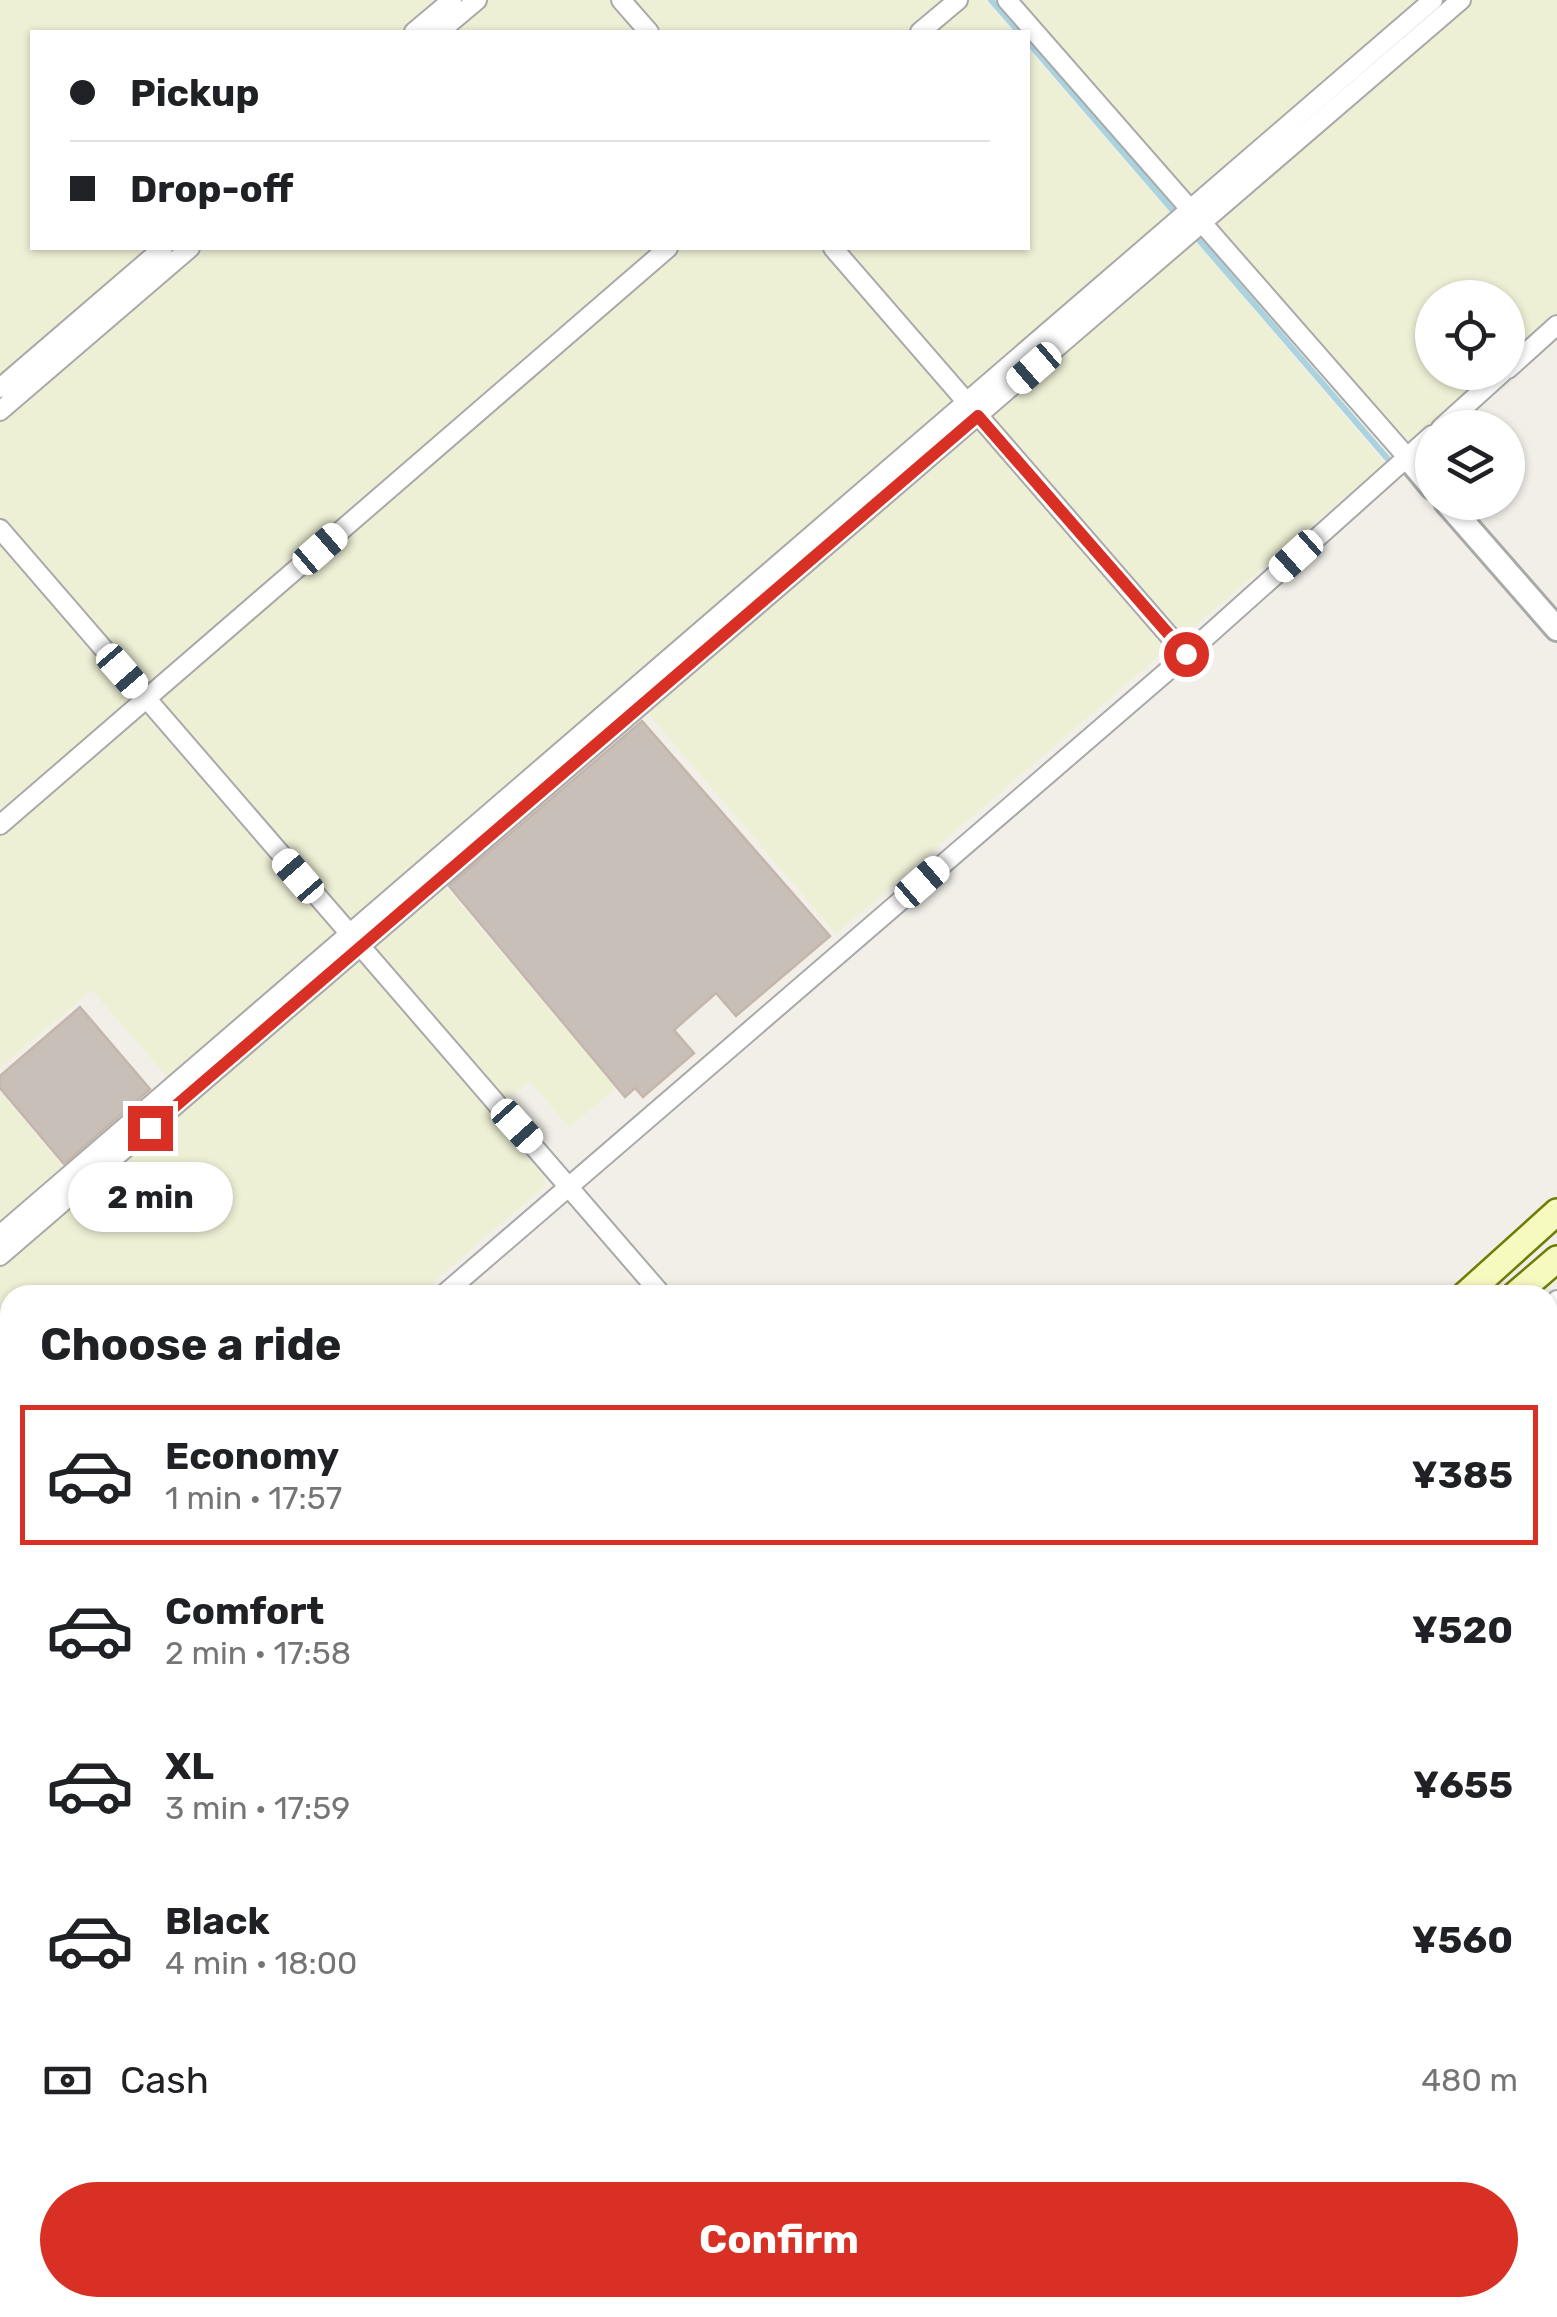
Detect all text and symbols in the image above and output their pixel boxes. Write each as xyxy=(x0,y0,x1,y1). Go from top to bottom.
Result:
text: Pickup xyxy=(130,70,259,116)
text: Drop-off xyxy=(130,166,293,212)
map controls xyxy=(1415,280,1525,520)
button: locate xyxy=(1415,280,1525,390)
car xyxy=(1002,337,1066,399)
button: layers xyxy=(1415,410,1525,520)
car xyxy=(288,518,352,580)
car xyxy=(1264,525,1328,587)
route start xyxy=(1164,632,1209,677)
car xyxy=(91,639,153,703)
car xyxy=(267,844,329,908)
car xyxy=(890,851,954,913)
car xyxy=(486,1094,548,1158)
route end xyxy=(128,1106,173,1151)
callout: 2 min xyxy=(68,1163,232,1233)
text: 2 min xyxy=(107,1178,194,1216)
text: Choose a ride xyxy=(40,1318,342,1371)
icon: car xyxy=(45,1430,135,1520)
text: Economy xyxy=(165,1433,339,1479)
text: ¥385 xyxy=(1412,1452,1513,1498)
text: 1 min · 17:57 xyxy=(165,1479,342,1517)
icon: car xyxy=(45,1585,135,1675)
text: Comfort xyxy=(165,1588,324,1634)
text: ¥520 xyxy=(1412,1607,1513,1653)
text: 2 min · 17:58 xyxy=(165,1634,351,1672)
icon: car xyxy=(45,1740,135,1830)
text: XL xyxy=(165,1743,214,1789)
text: ¥655 xyxy=(1413,1762,1513,1808)
text: 3 min · 17:59 xyxy=(165,1789,350,1827)
icon: car xyxy=(45,1895,135,1985)
text: Black xyxy=(165,1898,270,1944)
text: ¥560 xyxy=(1412,1917,1513,1963)
text: 4 min · 18:00 xyxy=(165,1944,357,1982)
icon: cash xyxy=(40,2053,95,2108)
text: Cash xyxy=(120,2057,209,2103)
text: 480 m xyxy=(1421,2061,1518,2099)
button: Confirm xyxy=(40,2182,1518,2297)

